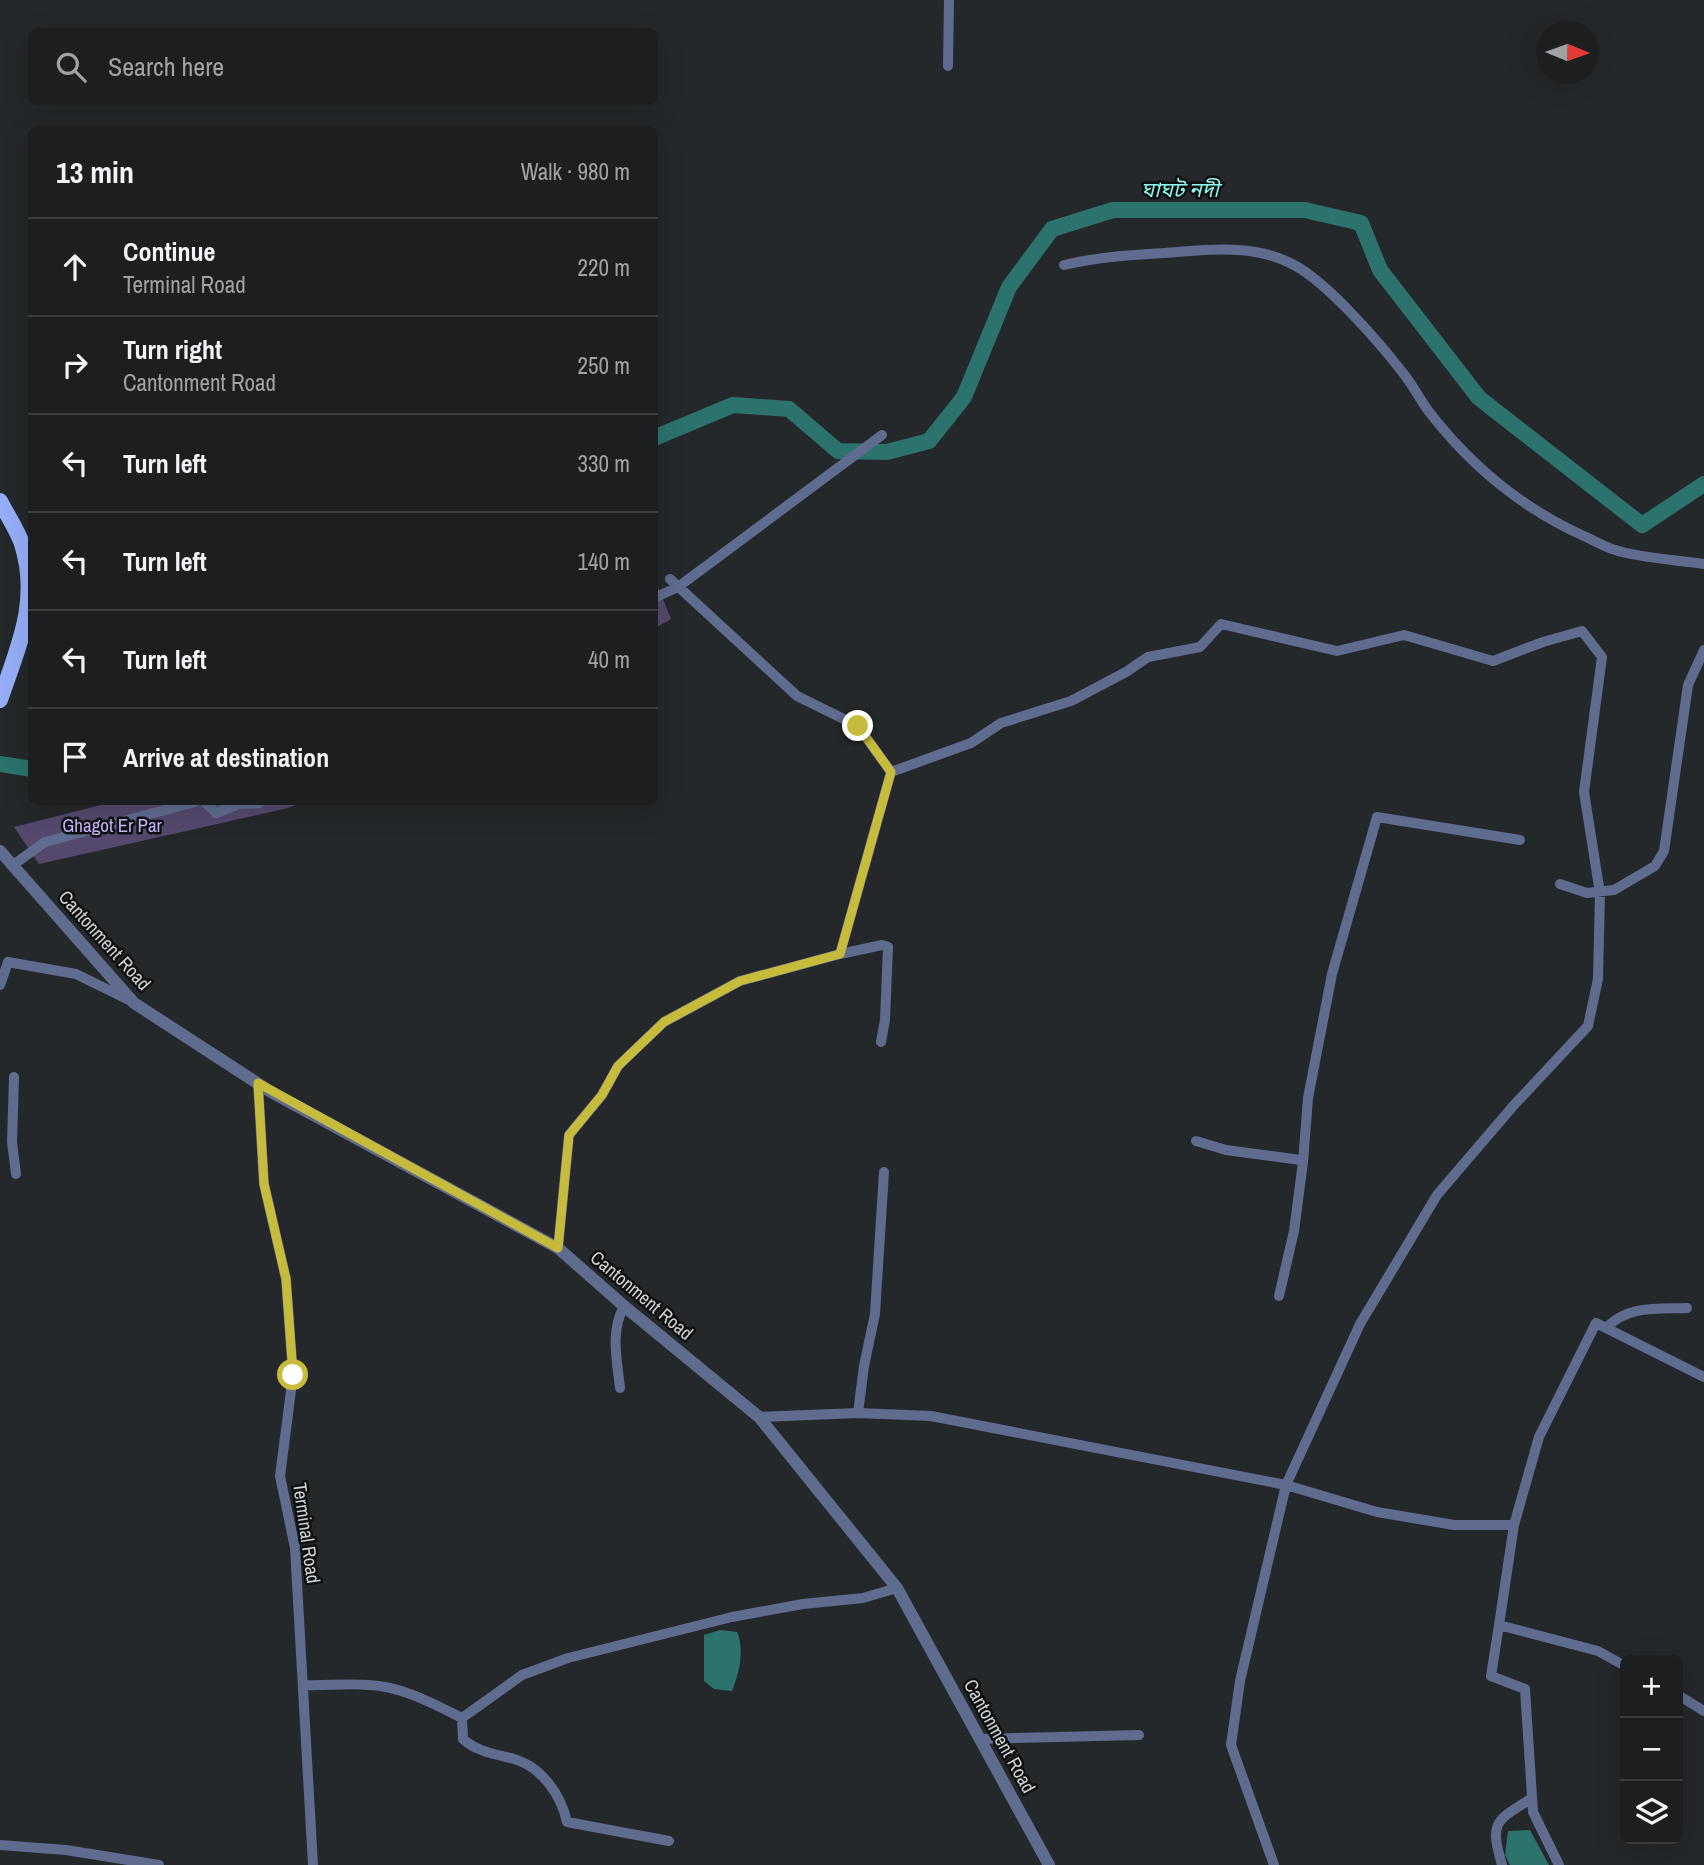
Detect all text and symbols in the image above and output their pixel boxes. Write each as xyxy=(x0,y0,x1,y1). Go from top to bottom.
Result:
north arrow xyxy=(1536,21,1599,84)
search box xyxy=(28,28,658,105)
icon: search xyxy=(52,48,90,86)
text: Search here xyxy=(108,49,224,84)
text: 13 min xyxy=(56,152,134,192)
text: Walk · 980 m xyxy=(521,156,630,187)
water label: ঘাঘট নদী xyxy=(1141,175,1223,204)
text: Continue xyxy=(123,234,215,269)
icon: ahead xyxy=(56,248,94,286)
text: 220 m xyxy=(578,252,630,283)
text: Terminal Road xyxy=(123,269,246,300)
text: Turn right xyxy=(123,332,222,367)
icon: right xyxy=(56,346,94,384)
text: 250 m xyxy=(578,350,630,381)
text: Cantonment Road xyxy=(123,367,276,398)
icon: left xyxy=(56,444,94,482)
text: Turn left xyxy=(123,446,207,481)
text: 330 m xyxy=(578,448,630,479)
icon: left xyxy=(56,542,94,580)
text: Turn left xyxy=(123,544,207,579)
text: 140 m xyxy=(578,546,630,577)
icon: left xyxy=(56,640,94,678)
text: Turn left xyxy=(123,642,207,677)
text: 40 m xyxy=(588,644,630,675)
route end xyxy=(842,710,873,741)
icon: arrive xyxy=(56,738,94,776)
text: Arrive at destination xyxy=(123,740,329,775)
park label: Ghagot Er Par xyxy=(62,812,163,838)
street label: Cantonment Road xyxy=(53,884,157,996)
street label: Cantonment Road xyxy=(585,1244,699,1346)
route start xyxy=(277,1359,308,1390)
street label: Terminal Road xyxy=(287,1481,327,1585)
map controls xyxy=(1620,1655,1683,1844)
button: + xyxy=(1620,1655,1683,1718)
street label: Cantonment Road xyxy=(958,1674,1042,1798)
button: − xyxy=(1620,1718,1683,1781)
button: layers xyxy=(1620,1781,1683,1844)

